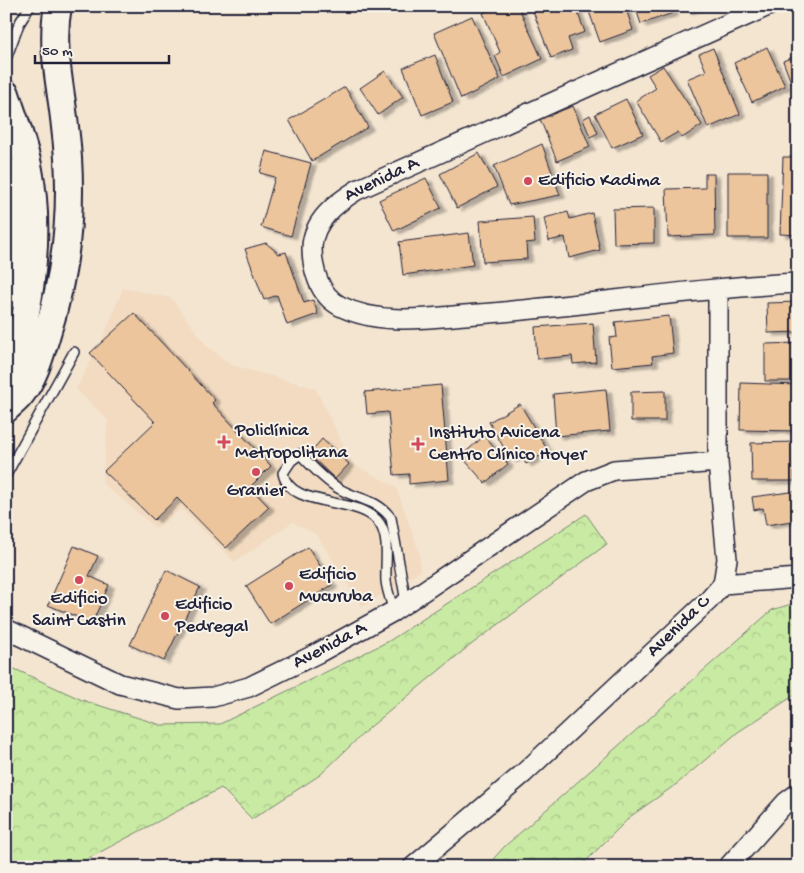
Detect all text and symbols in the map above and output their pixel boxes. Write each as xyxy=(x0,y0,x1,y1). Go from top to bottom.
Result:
scale bar xyxy=(35,32,169,64)
text: 50 m xyxy=(42,43,73,61)
street label: Avenida A xyxy=(341,151,425,208)
place label: Edificio Kadima xyxy=(538,170,662,193)
marker: Edificio Kadima xyxy=(522,175,534,187)
place label: Policlínica Metropolitana xyxy=(234,420,349,465)
place label: Instituto Avicena Centro Clínico Hoyer xyxy=(429,422,588,467)
marker: Policlínica Metropolitana xyxy=(217,435,231,449)
marker: Instituto Avicena Centro Clínico Hoyer xyxy=(411,437,425,451)
marker: Granier xyxy=(250,466,262,478)
place label: Granier xyxy=(227,480,288,503)
place label: Edificio Mucuruba xyxy=(299,564,374,609)
marker: Edificio Saint Castin xyxy=(73,574,85,586)
marker: Edificio Mucuruba xyxy=(283,580,295,592)
place label: Edificio Saint Castin xyxy=(32,588,126,633)
street label: Avenida C xyxy=(643,590,717,663)
place label: Edificio Pedregal xyxy=(174,594,249,639)
marker: Edificio Pedregal xyxy=(159,610,171,622)
street label: Avenida A xyxy=(289,616,372,675)

